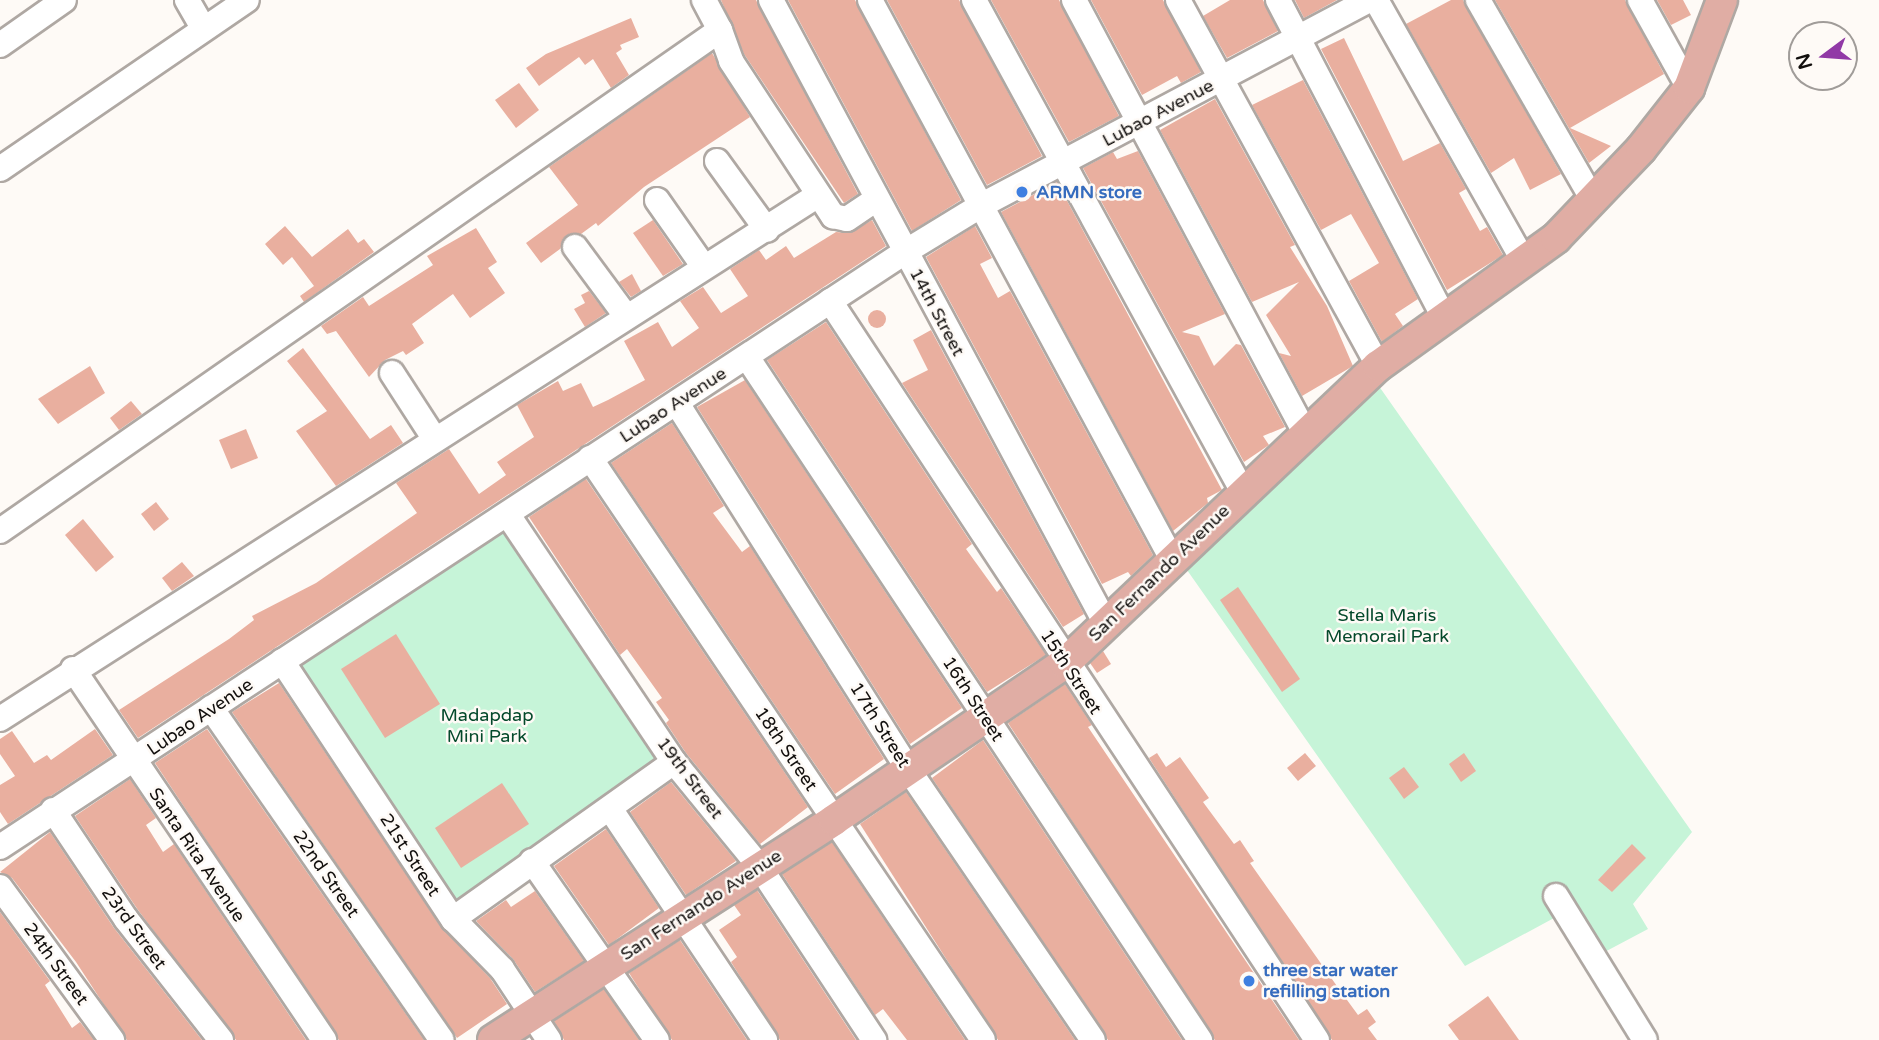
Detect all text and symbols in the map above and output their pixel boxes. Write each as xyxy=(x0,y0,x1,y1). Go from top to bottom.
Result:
north arrow xyxy=(1788,21,1858,91)
text: N xyxy=(1792,51,1817,72)
street label: Lubao Avenue xyxy=(1099,75,1217,151)
place label: ARMN store xyxy=(1036,181,1142,203)
marker: ARMN store xyxy=(1014,184,1030,200)
street label: 14th Street xyxy=(905,264,969,360)
street label: Lubao Avenue xyxy=(616,362,730,448)
street label: San Fernando Avenue xyxy=(1084,500,1234,646)
park label: Stella Maris Memorail Park xyxy=(1325,605,1449,648)
street label: 15th Street xyxy=(1036,626,1106,718)
street label: 16th Street xyxy=(938,653,1008,745)
street label: Lubao Avenue xyxy=(143,674,257,760)
street label: 17th Street xyxy=(845,678,915,772)
street label: 18th Street xyxy=(750,703,822,795)
park label: Madapdap Mini Park xyxy=(440,705,534,748)
street label: 19th Street xyxy=(652,733,728,823)
street label: Santa Rita Avenue xyxy=(144,784,250,926)
street label: 21st Street xyxy=(375,810,445,900)
street label: 22nd Street xyxy=(288,826,364,922)
street label: San Fernando Avenue xyxy=(616,845,786,965)
street label: 23rd Street xyxy=(97,883,171,973)
street label: 24th Street xyxy=(19,919,93,1009)
place label: three star water refilling station xyxy=(1263,960,1398,1002)
marker: three star water refilling station xyxy=(1241,973,1257,989)

